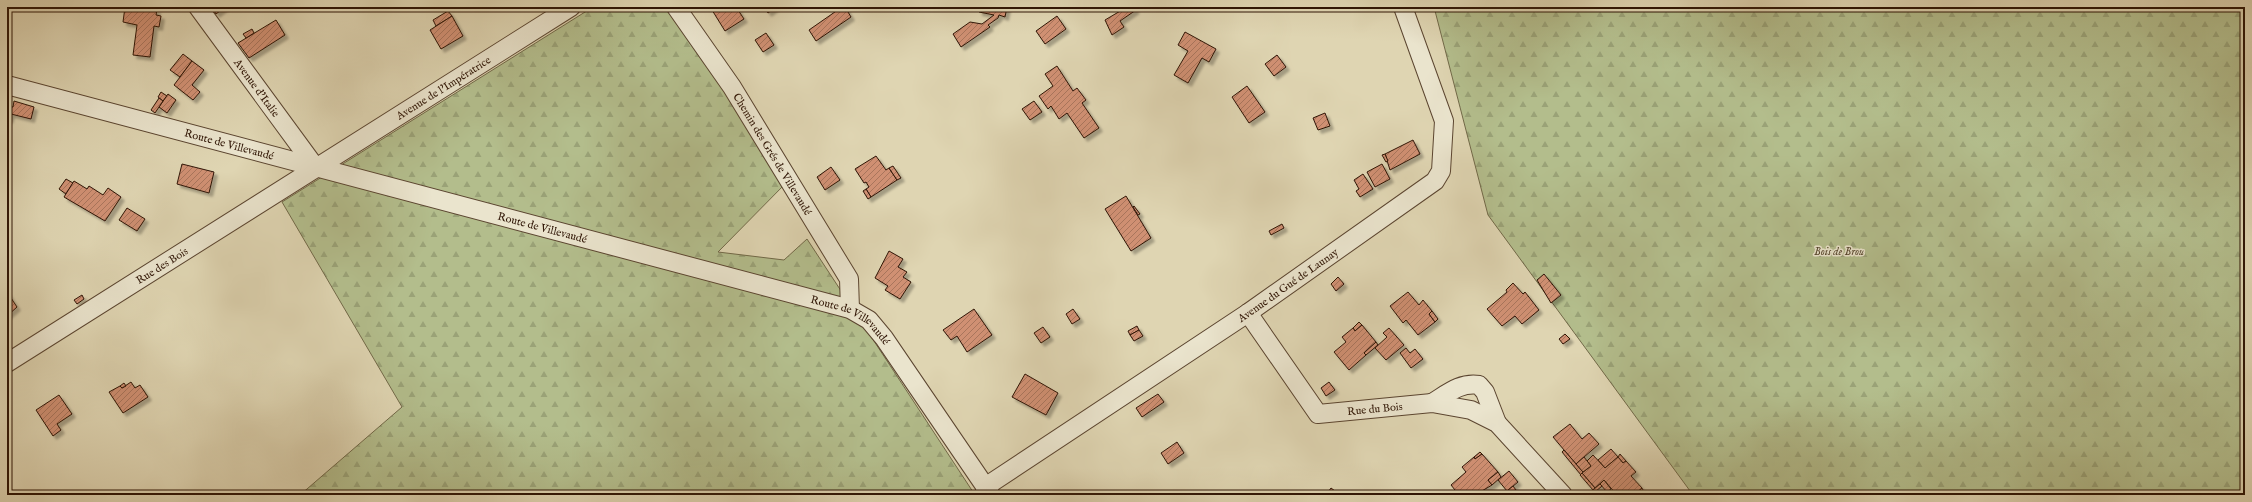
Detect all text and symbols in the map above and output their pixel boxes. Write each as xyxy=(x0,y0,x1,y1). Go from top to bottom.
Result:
street label: Avenue de l'Impératrice xyxy=(393,53,494,124)
street label: Avenue d'Italie xyxy=(230,55,282,120)
street label: Chemin des Grés de Villevaudé xyxy=(729,91,814,218)
street label: Route de Villevaudé xyxy=(183,126,275,164)
street label: Route de Villevaudé xyxy=(496,210,588,247)
street label: Rue des Bois xyxy=(134,245,191,288)
street label: Avenue du Gué de Launay xyxy=(1235,245,1342,326)
park label: Bois de Brou xyxy=(1814,245,1864,259)
street label: Route de Villevaudé xyxy=(809,293,893,348)
street label: Rue du Bois xyxy=(1347,400,1403,419)

